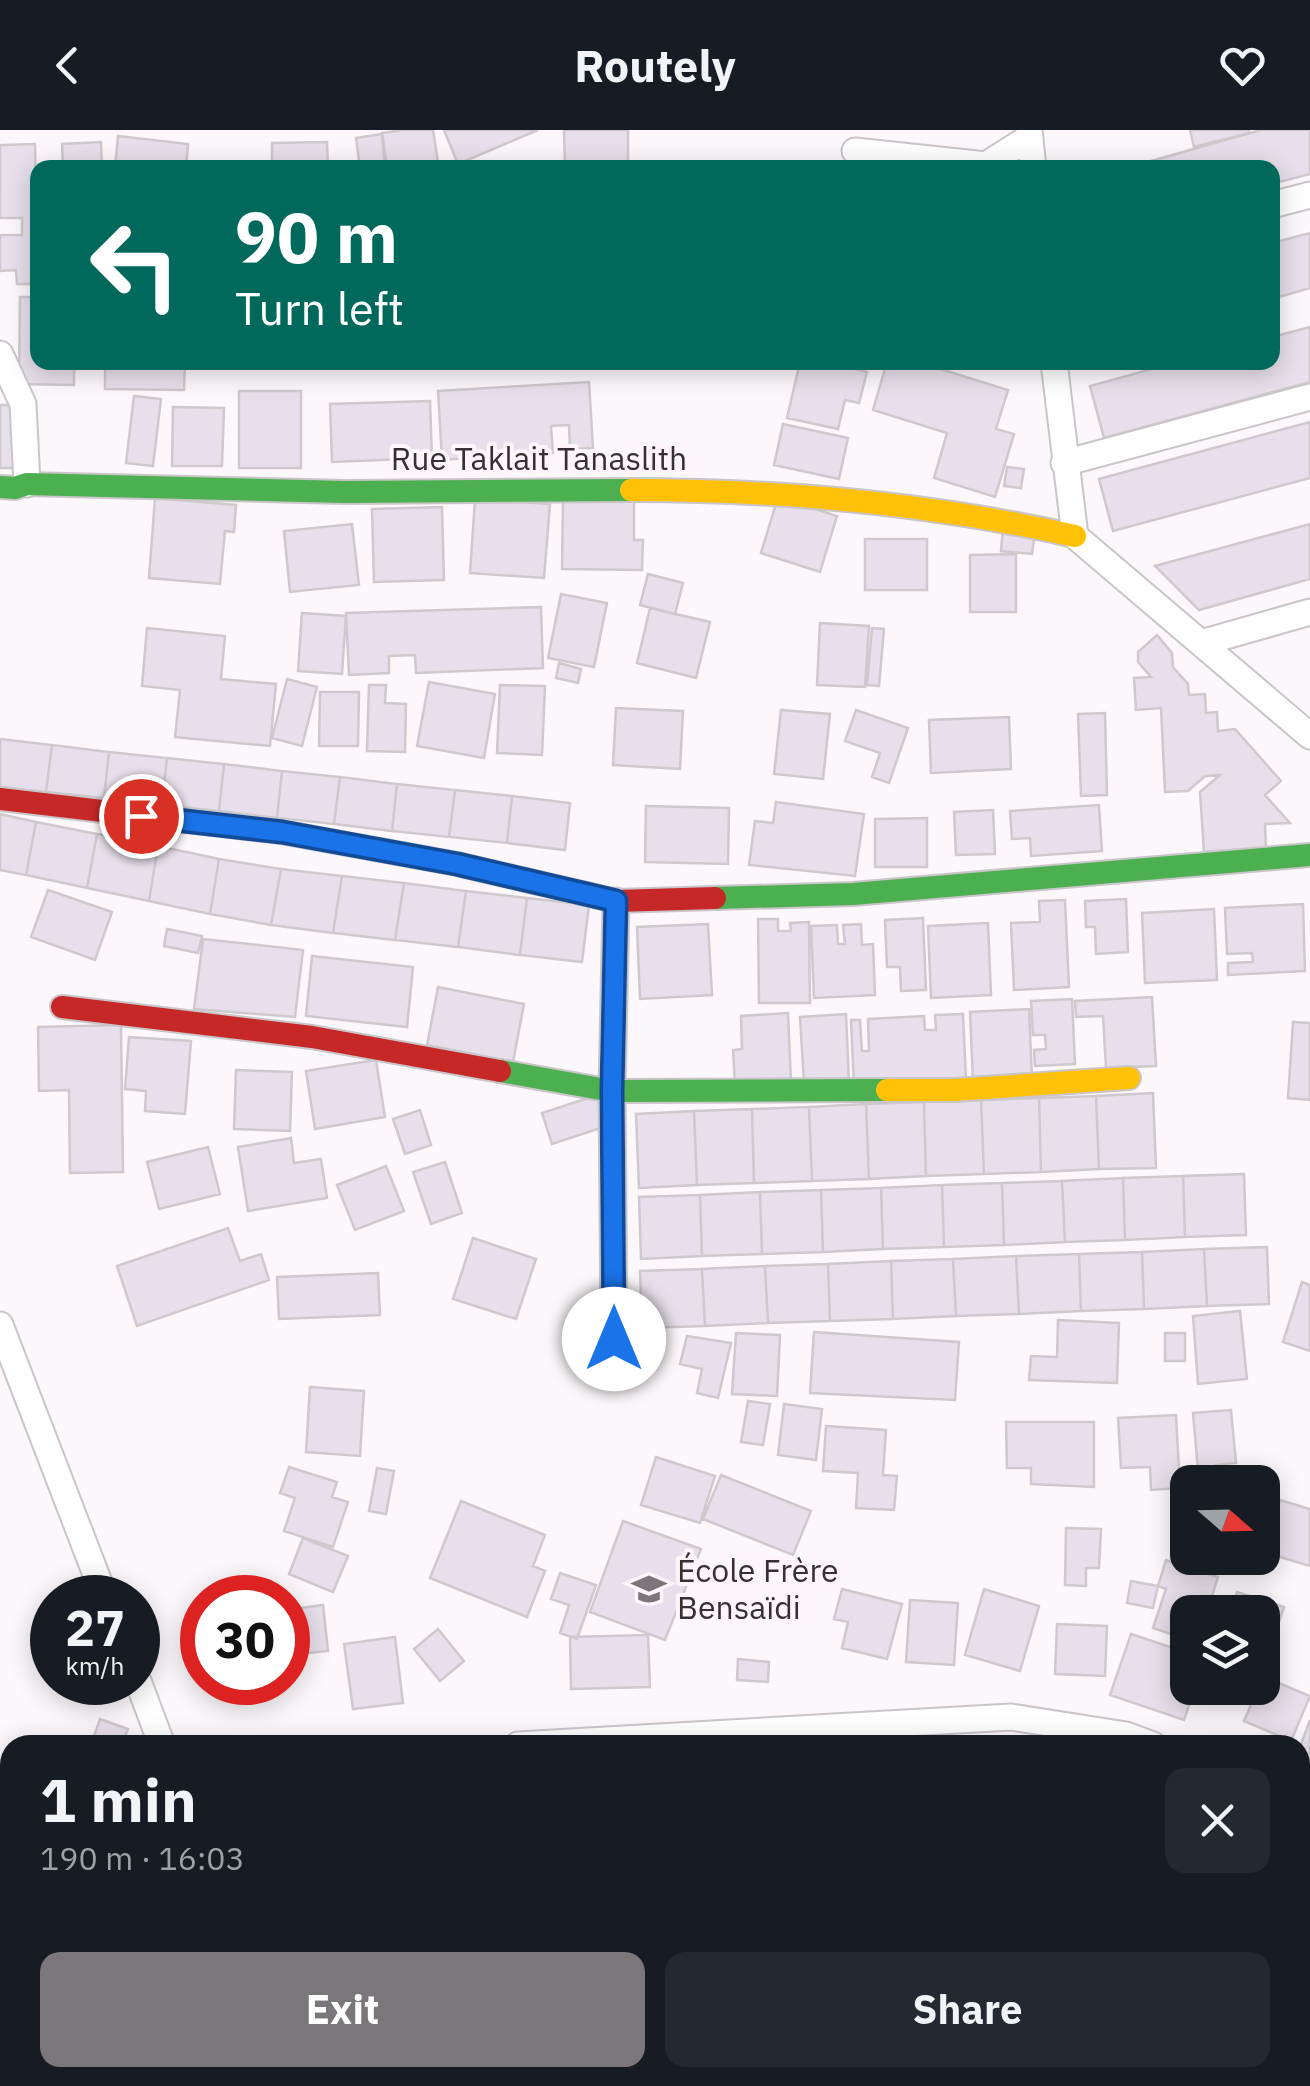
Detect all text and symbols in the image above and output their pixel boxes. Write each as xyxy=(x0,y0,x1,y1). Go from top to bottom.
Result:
text: Routely xyxy=(574,36,736,94)
icon: back xyxy=(40,38,95,93)
icon: heart xyxy=(1215,38,1270,93)
text: 90 m xyxy=(235,191,398,282)
icon: left xyxy=(70,200,200,330)
text: Turn left xyxy=(235,279,404,337)
street label: Rue Taklait Tanaslith xyxy=(391,437,687,479)
pin xyxy=(99,774,184,859)
icon: arrive xyxy=(114,789,169,844)
position arrow xyxy=(562,1287,666,1391)
north arrow xyxy=(1170,1465,1280,1575)
map controls xyxy=(1170,1465,1280,1705)
place label: École Frère Bensaïdi xyxy=(677,1549,839,1628)
school or university icon: École Frère Bensaïdi xyxy=(630,1570,668,1608)
speed limit sign: 30 xyxy=(180,1575,310,1705)
text: 27 xyxy=(65,1595,125,1660)
button: layers xyxy=(1170,1595,1280,1705)
text: km/h xyxy=(66,1649,124,1682)
text: 1 min xyxy=(40,1760,197,1839)
button: close xyxy=(1165,1768,1270,1873)
text: 190 m · 16:03 xyxy=(40,1837,245,1879)
button: Exit xyxy=(40,1952,645,2067)
button: Share xyxy=(665,1952,1270,2067)

